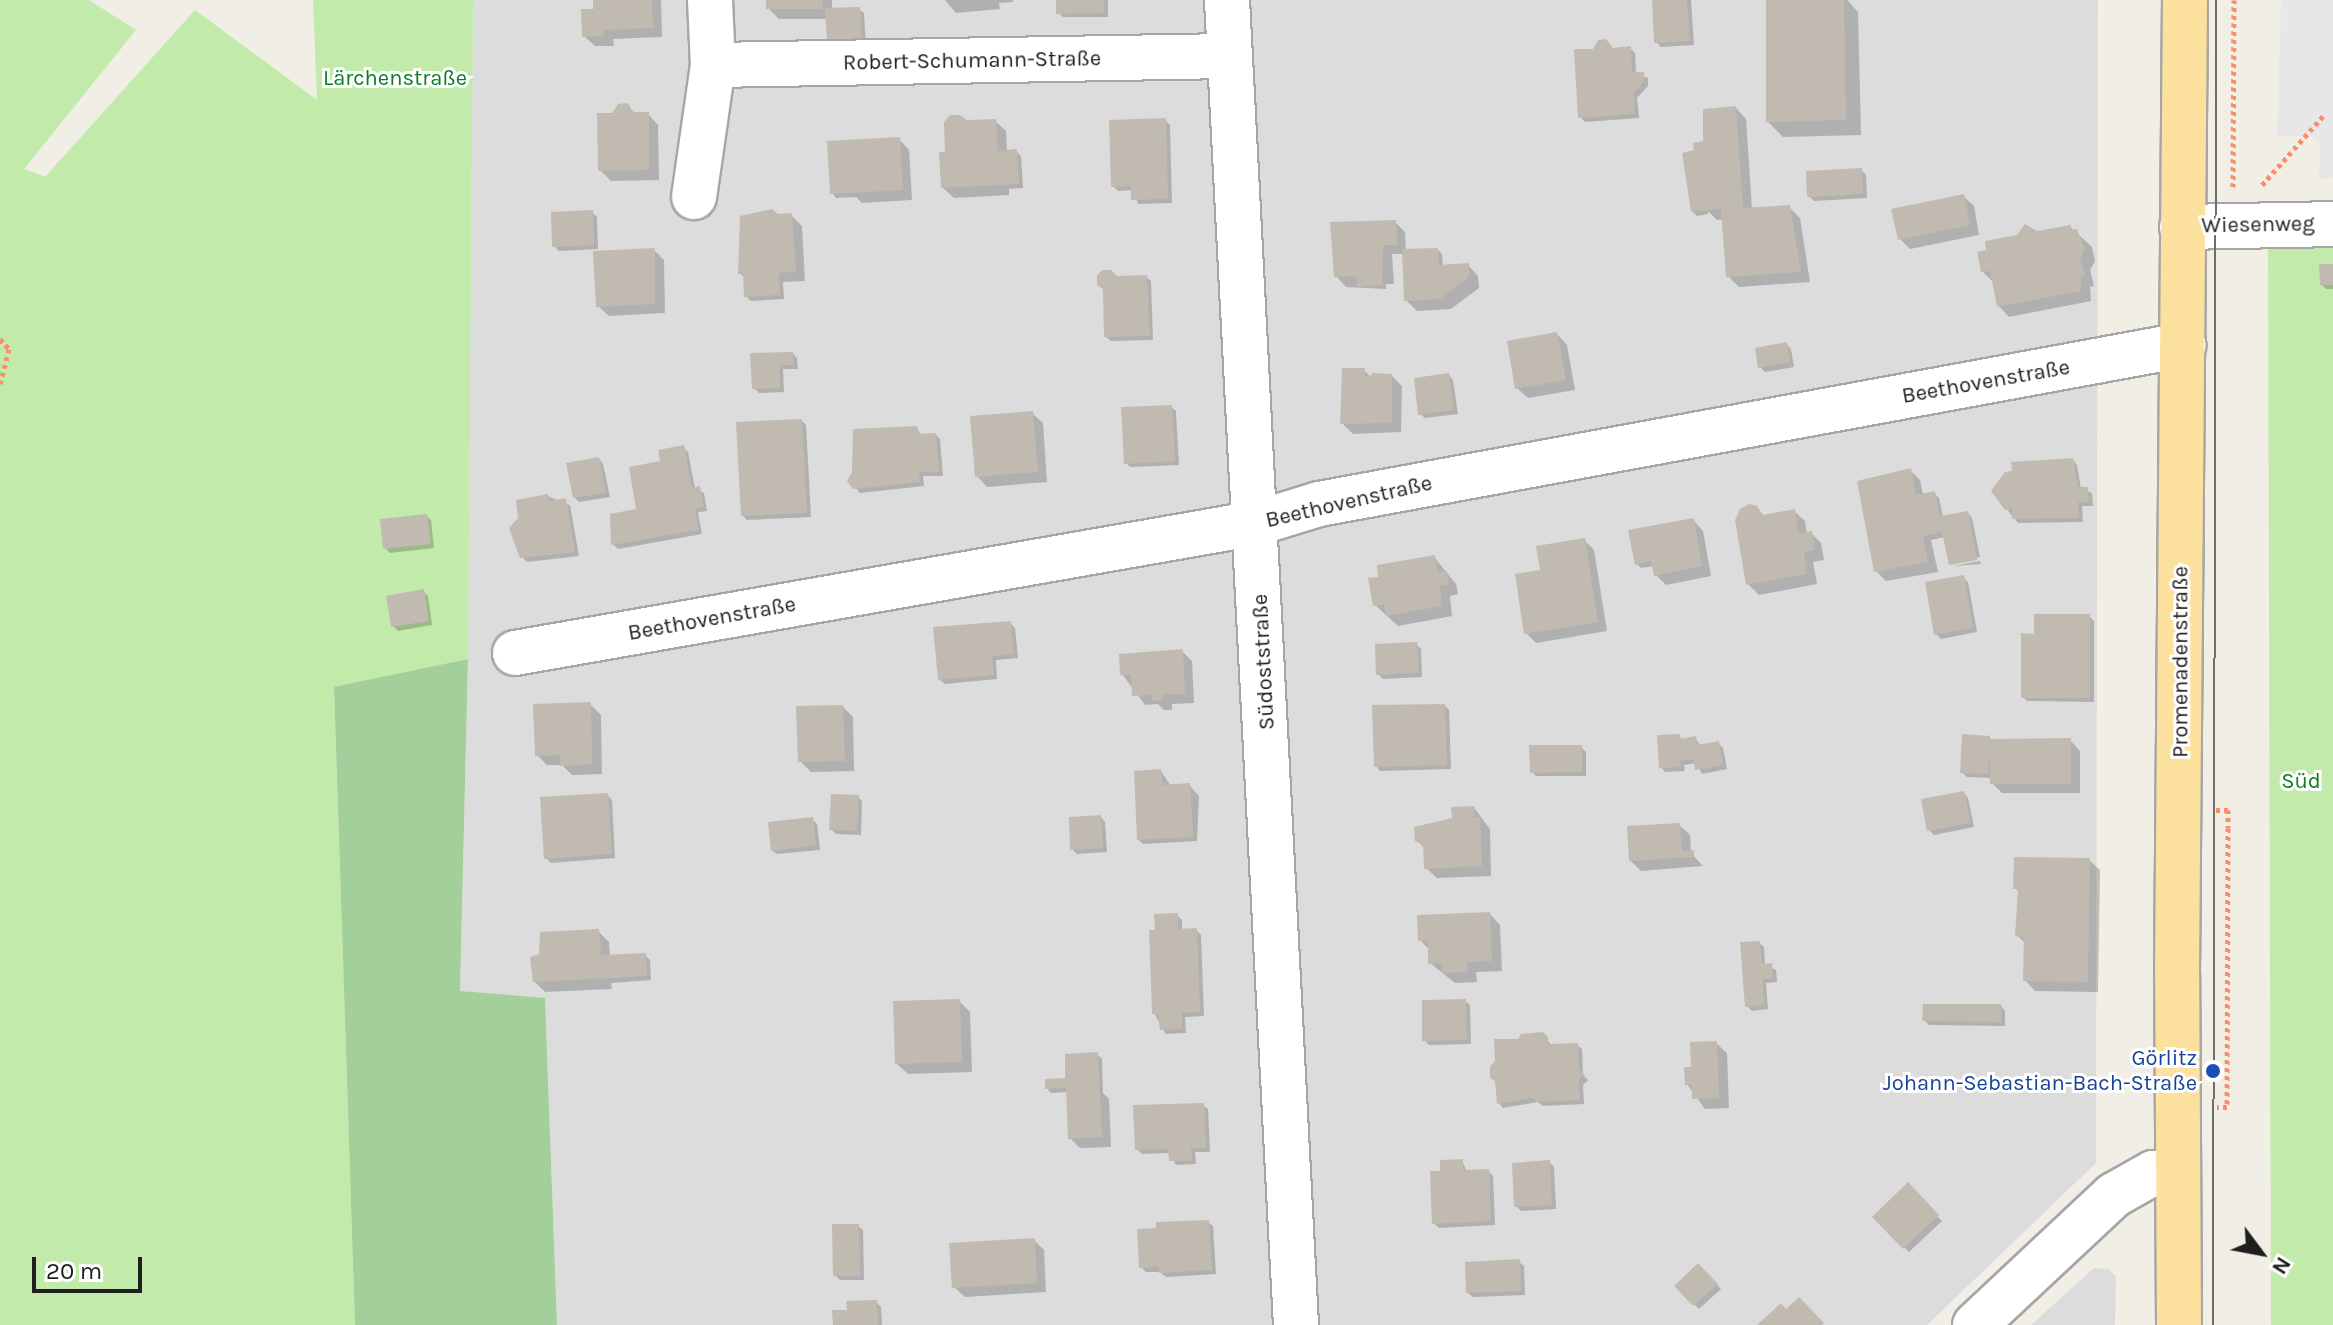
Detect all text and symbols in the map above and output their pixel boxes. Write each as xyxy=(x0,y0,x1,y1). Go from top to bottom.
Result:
street label: Robert-Schumann-Straße xyxy=(843,46,1101,76)
park label: Lärchenstraße xyxy=(323,66,467,92)
street label: Wiesenweg xyxy=(2201,211,2315,239)
street label: Beethovenstraße xyxy=(1900,354,2072,410)
street label: Beethovenstraße xyxy=(1263,470,1435,534)
street label: Promenadenstraße xyxy=(2168,566,2194,758)
street label: Beethovenstraße xyxy=(626,591,798,647)
street label: Südoststraße xyxy=(1247,593,1281,731)
park label: Süd xyxy=(2281,769,2321,795)
place label: Görlitz Johann-Sebastian-Bach-Straße xyxy=(1883,1045,2197,1096)
marker: Görlitz Johann-Sebastian-Bach-Straße xyxy=(2204,1062,2222,1080)
north arrow xyxy=(2221,1213,2301,1293)
scale bar xyxy=(36,1241,146,1291)
text: N xyxy=(2266,1252,2297,1279)
text: 20 m xyxy=(46,1257,102,1285)

